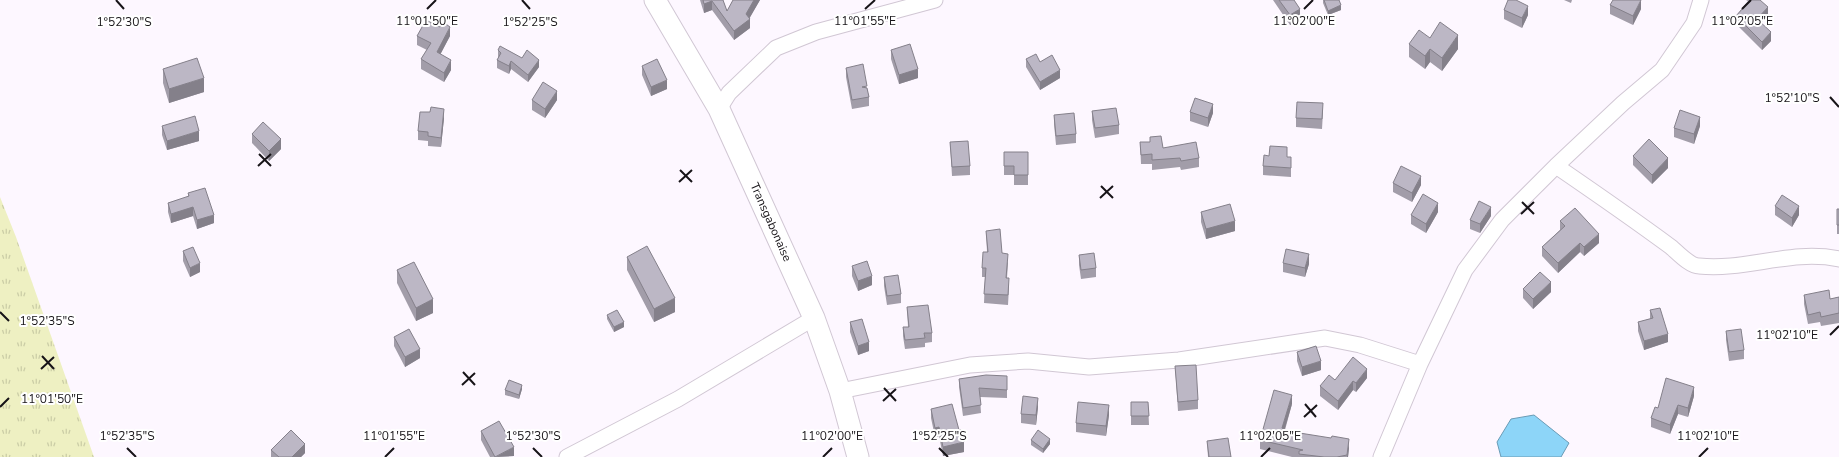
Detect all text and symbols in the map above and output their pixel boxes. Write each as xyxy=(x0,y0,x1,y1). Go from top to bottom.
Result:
text: 11°01'50"E xyxy=(396,13,458,29)
text: 11°01'55"E xyxy=(834,13,896,29)
text: 11°02'00"E xyxy=(1273,13,1335,29)
text: 11°02'05"E xyxy=(1711,13,1773,29)
text: 1°52'30"S xyxy=(96,14,152,30)
text: 1°52'25"S xyxy=(502,14,558,30)
text: 1°52'10"S xyxy=(1764,90,1820,106)
street label: Transgabonaise xyxy=(746,180,796,264)
text: 1°52'35"S xyxy=(19,313,75,329)
text: 11°02'10"E xyxy=(1756,327,1818,343)
text: 11°01'50"E xyxy=(21,391,83,407)
text: 1°52'35"S xyxy=(99,428,155,444)
text: 11°01'55"E xyxy=(363,428,425,444)
text: 1°52'30"S xyxy=(505,428,561,444)
text: 11°02'00"E xyxy=(801,428,863,444)
text: 1°52'25"S xyxy=(911,428,967,444)
text: 11°02'05"E xyxy=(1239,428,1301,444)
text: 11°02'10"E xyxy=(1677,428,1739,444)

